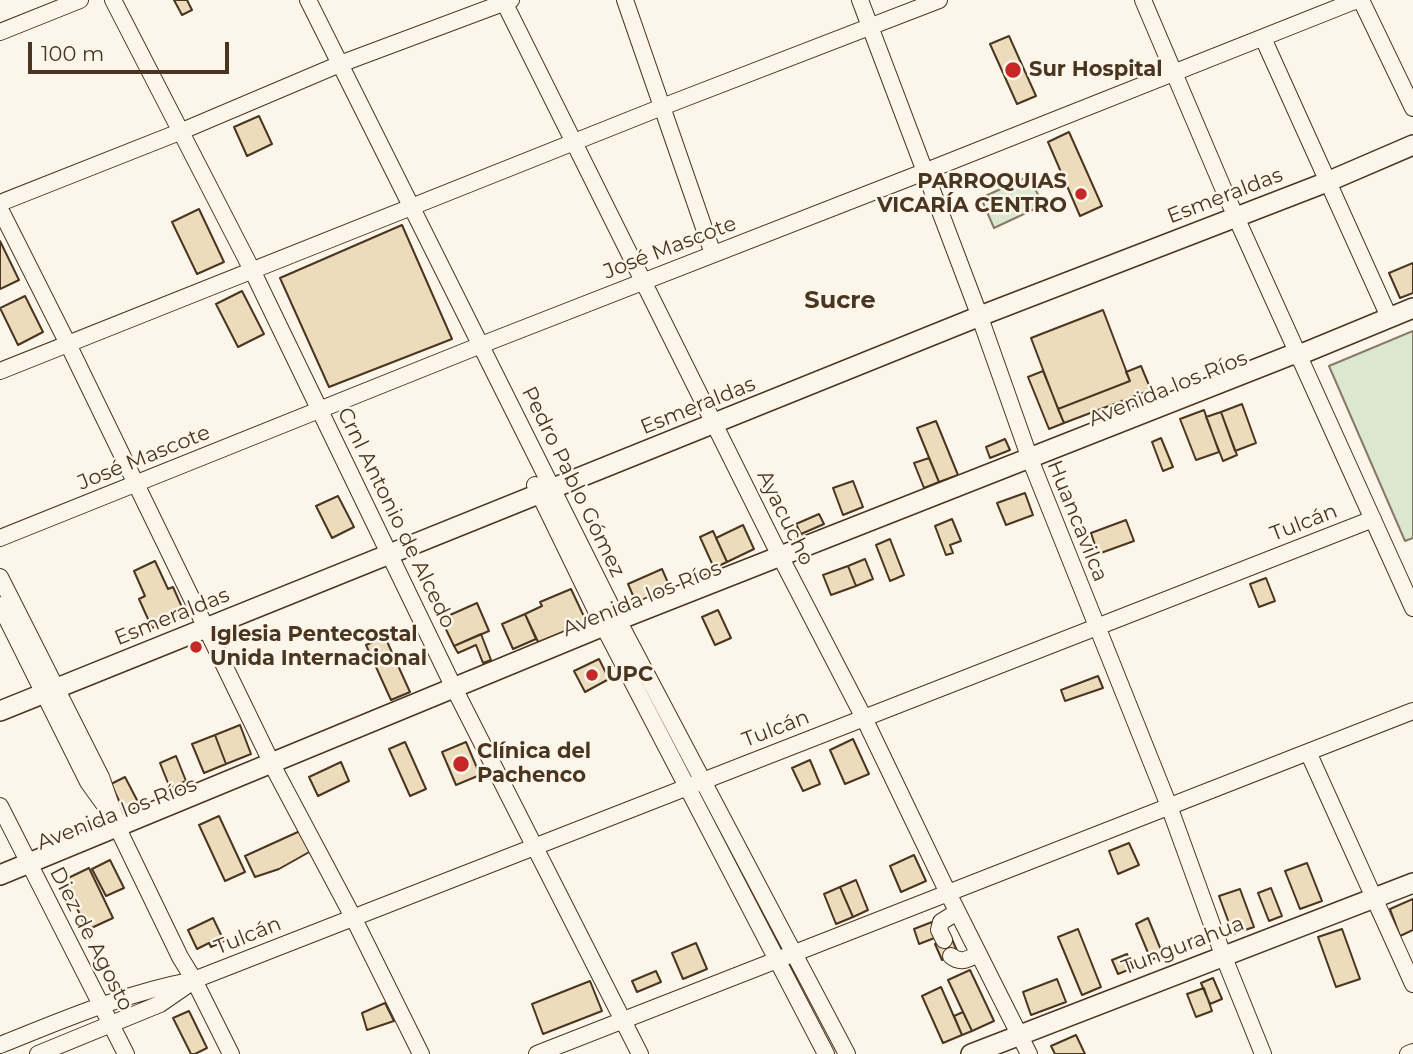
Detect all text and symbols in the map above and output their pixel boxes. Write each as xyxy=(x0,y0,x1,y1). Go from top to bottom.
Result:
scale bar xyxy=(32,28,233,72)
text: 100 m xyxy=(41,41,104,66)
place label: Sur Hospital xyxy=(1029,57,1163,83)
marker: Sur Hospital xyxy=(1003,60,1023,80)
street label: Esmeraldas xyxy=(1164,162,1286,230)
place label: PARROQUIAS VICARÍA CENTRO xyxy=(877,169,1067,219)
marker: PARROQUIAS VICARÍA CENTRO xyxy=(1073,186,1089,202)
street label: José Mascote xyxy=(600,211,740,285)
district label: Sucre xyxy=(804,287,876,315)
street label: Avenida los Ríos xyxy=(1085,346,1251,432)
street label: Esmeraldas xyxy=(637,372,759,440)
street label: Pedro Pablo Gómez xyxy=(516,382,630,582)
street label: Crnl Antonio de Alcedo xyxy=(332,404,460,632)
street label: José Mascote xyxy=(74,420,214,496)
street label: Huancavilca xyxy=(1041,457,1113,585)
street label: Ayacucho xyxy=(751,466,819,570)
street label: Tulcán xyxy=(1267,499,1341,547)
street label: Avenida los Ríos xyxy=(559,556,725,642)
street label: Esmeraldas xyxy=(111,583,233,651)
place label: Iglesia Pentecostal Unida Internacional xyxy=(210,622,427,672)
marker: Iglesia Pentecostal Unida Internacional xyxy=(188,639,204,655)
place label: UPC xyxy=(606,662,653,688)
marker: UPC xyxy=(584,667,600,683)
street label: Tulcán xyxy=(739,705,813,753)
place label: Clínica del Pachenco xyxy=(477,739,591,789)
marker: Clínica del Pachenco xyxy=(451,754,471,774)
street label: Avenida los Ríos xyxy=(34,772,200,856)
street label: Diez de Agosto xyxy=(44,863,138,1015)
street label: Tulcán xyxy=(211,911,285,961)
street label: Tungurahua xyxy=(1118,911,1248,981)

